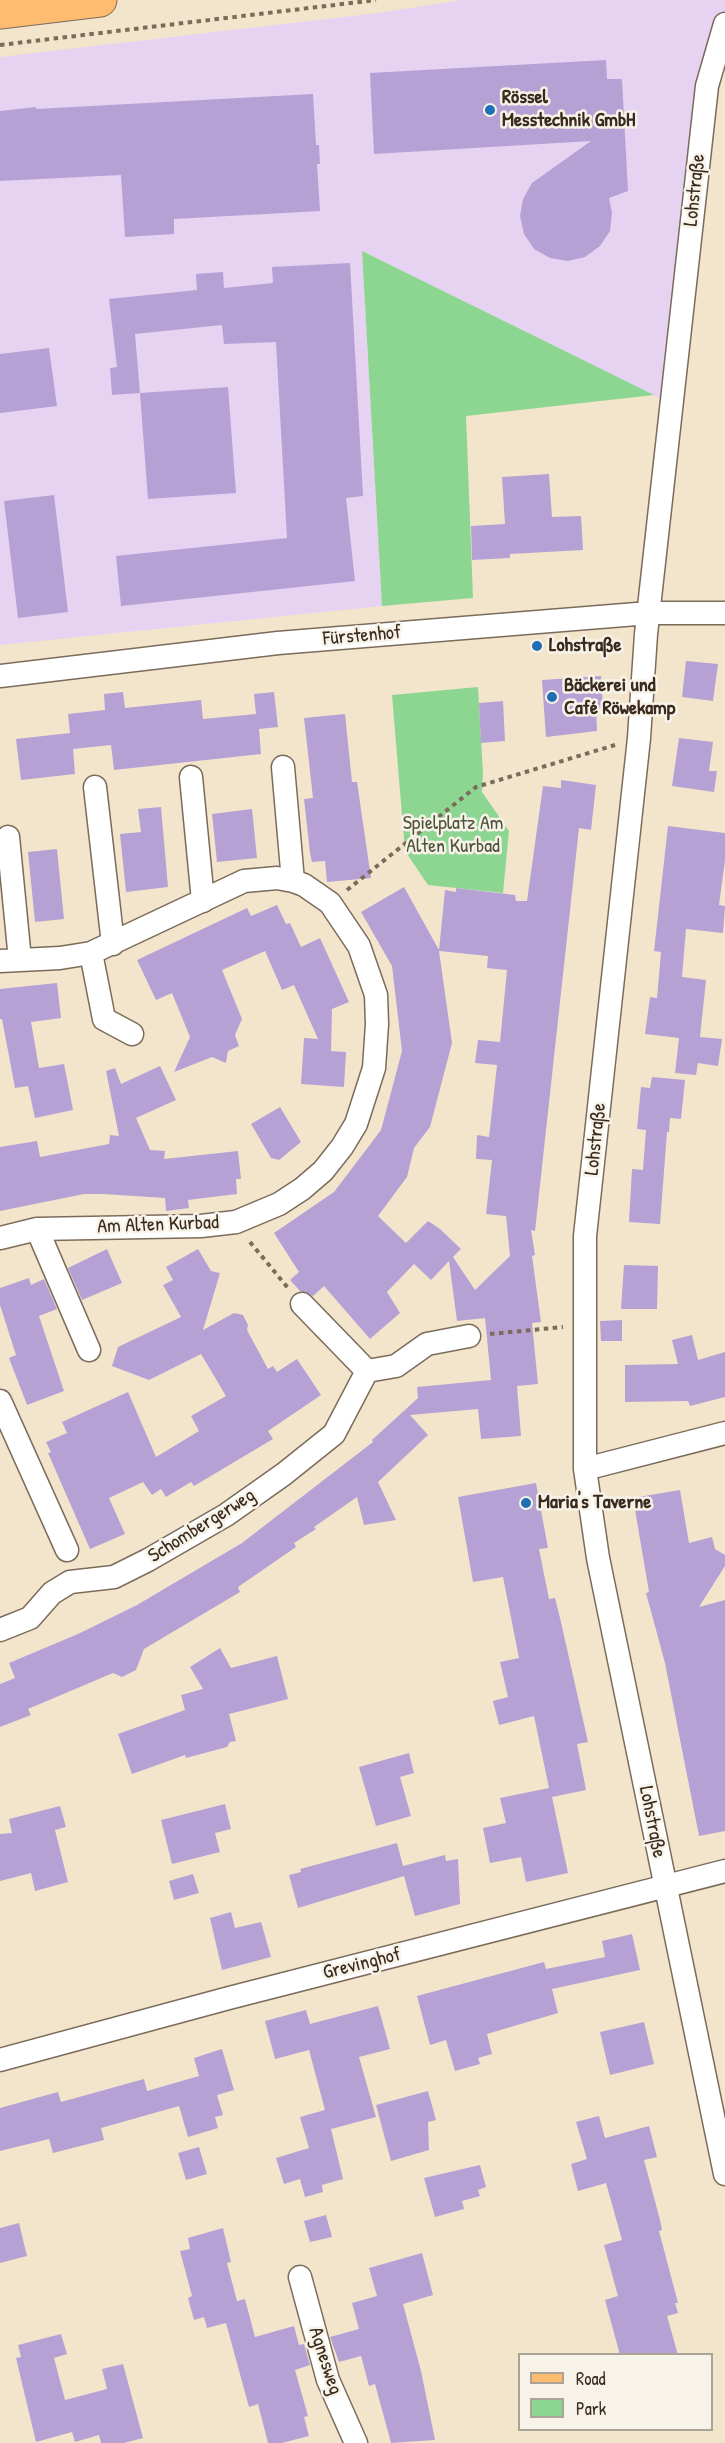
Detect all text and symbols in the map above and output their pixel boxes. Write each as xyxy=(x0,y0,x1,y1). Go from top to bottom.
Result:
place label: Rössel Messtechnik GmbH xyxy=(502,86,635,133)
marker: Rössel Messtechnik GmbH xyxy=(483,103,497,117)
street label: Lohstraße xyxy=(679,153,711,227)
street label: Fürstenhof xyxy=(322,621,402,651)
place label: Lohstraße xyxy=(549,634,622,658)
marker: Lohstraße xyxy=(530,639,544,653)
place label: Bäckerei und Café Röwekamp xyxy=(564,674,675,721)
marker: Bäckerei und Café Röwekamp xyxy=(545,690,559,704)
park label: Spielplatz Am Alten Kurbad xyxy=(403,812,503,859)
street label: Lohstraße xyxy=(580,1102,612,1176)
street label: Am Alten Kurbad xyxy=(97,1211,219,1239)
street label: Schombergerweg xyxy=(144,1484,260,1568)
place label: Maria's Taverne xyxy=(538,1491,651,1515)
marker: Maria's Taverne xyxy=(519,1496,533,1510)
street label: Lohstraße xyxy=(633,1784,671,1860)
street label: Grevinghof xyxy=(321,1943,403,1985)
street label: Agnesweg xyxy=(303,2324,347,2398)
legend xyxy=(518,2353,713,2431)
text: Road xyxy=(576,2366,606,2391)
text: Park xyxy=(576,2396,606,2421)

